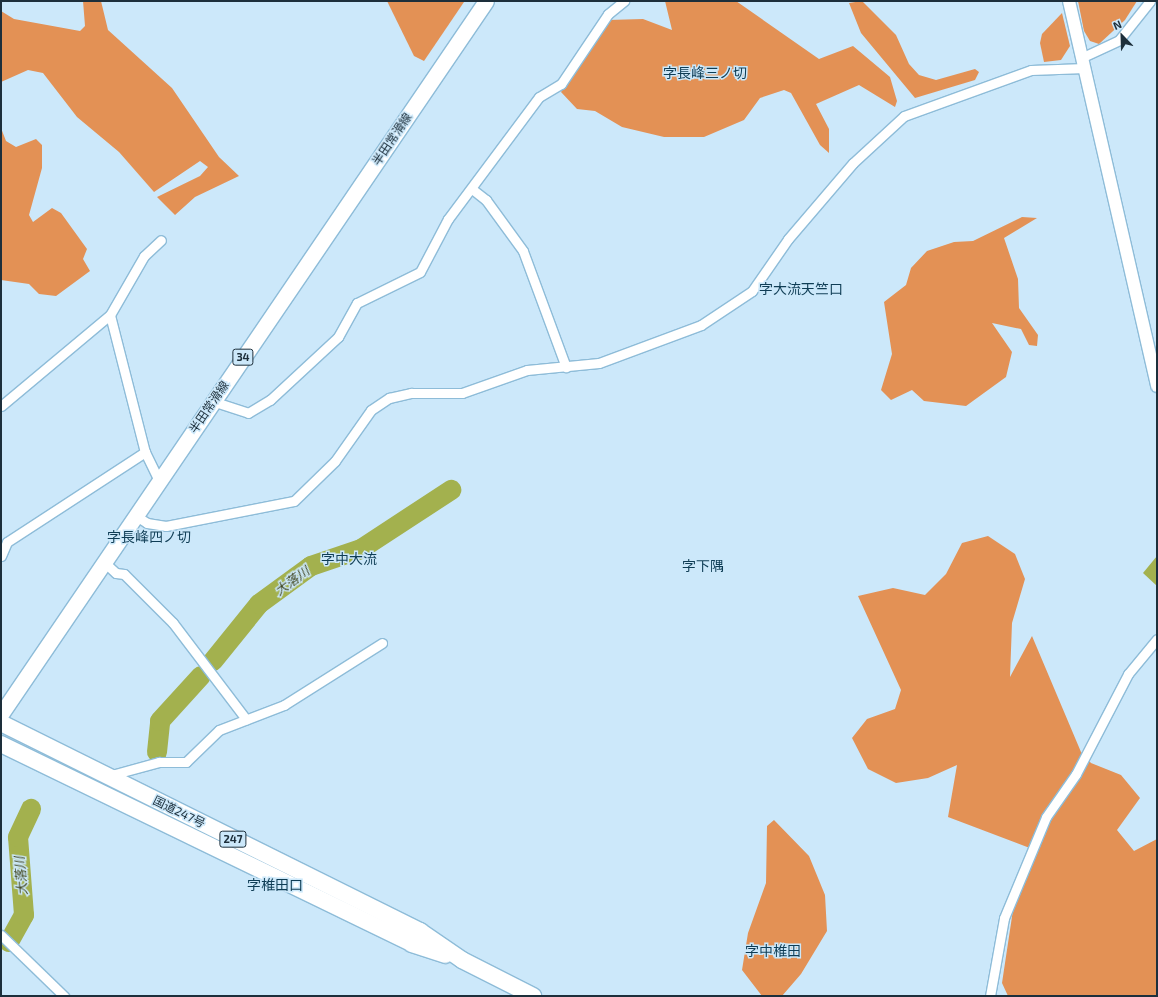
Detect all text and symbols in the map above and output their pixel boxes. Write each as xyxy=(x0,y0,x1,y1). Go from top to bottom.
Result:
north arrow xyxy=(1102,16,1142,56)
text: N xyxy=(1111,17,1123,32)
district label: 字長峰三ノ切 xyxy=(663,65,747,81)
street label: 半田常滑線 xyxy=(369,110,415,168)
district label: 字大流天竺口 xyxy=(759,281,843,297)
road number: 34 xyxy=(232,348,254,366)
street label: 半田常滑線 xyxy=(186,378,232,436)
district label: 字長峰四ノ切 xyxy=(107,529,191,545)
district label: 字中大流 xyxy=(321,551,377,567)
district label: 字下隅 xyxy=(682,558,724,574)
water label: 大落川 xyxy=(272,563,312,599)
street label: 国道247号 xyxy=(151,793,207,831)
road number: 247 xyxy=(219,830,247,848)
water label: 大落川 xyxy=(12,856,30,896)
district label: 字椎田口 xyxy=(247,877,303,893)
district label: 字中椎田 xyxy=(745,943,801,959)

